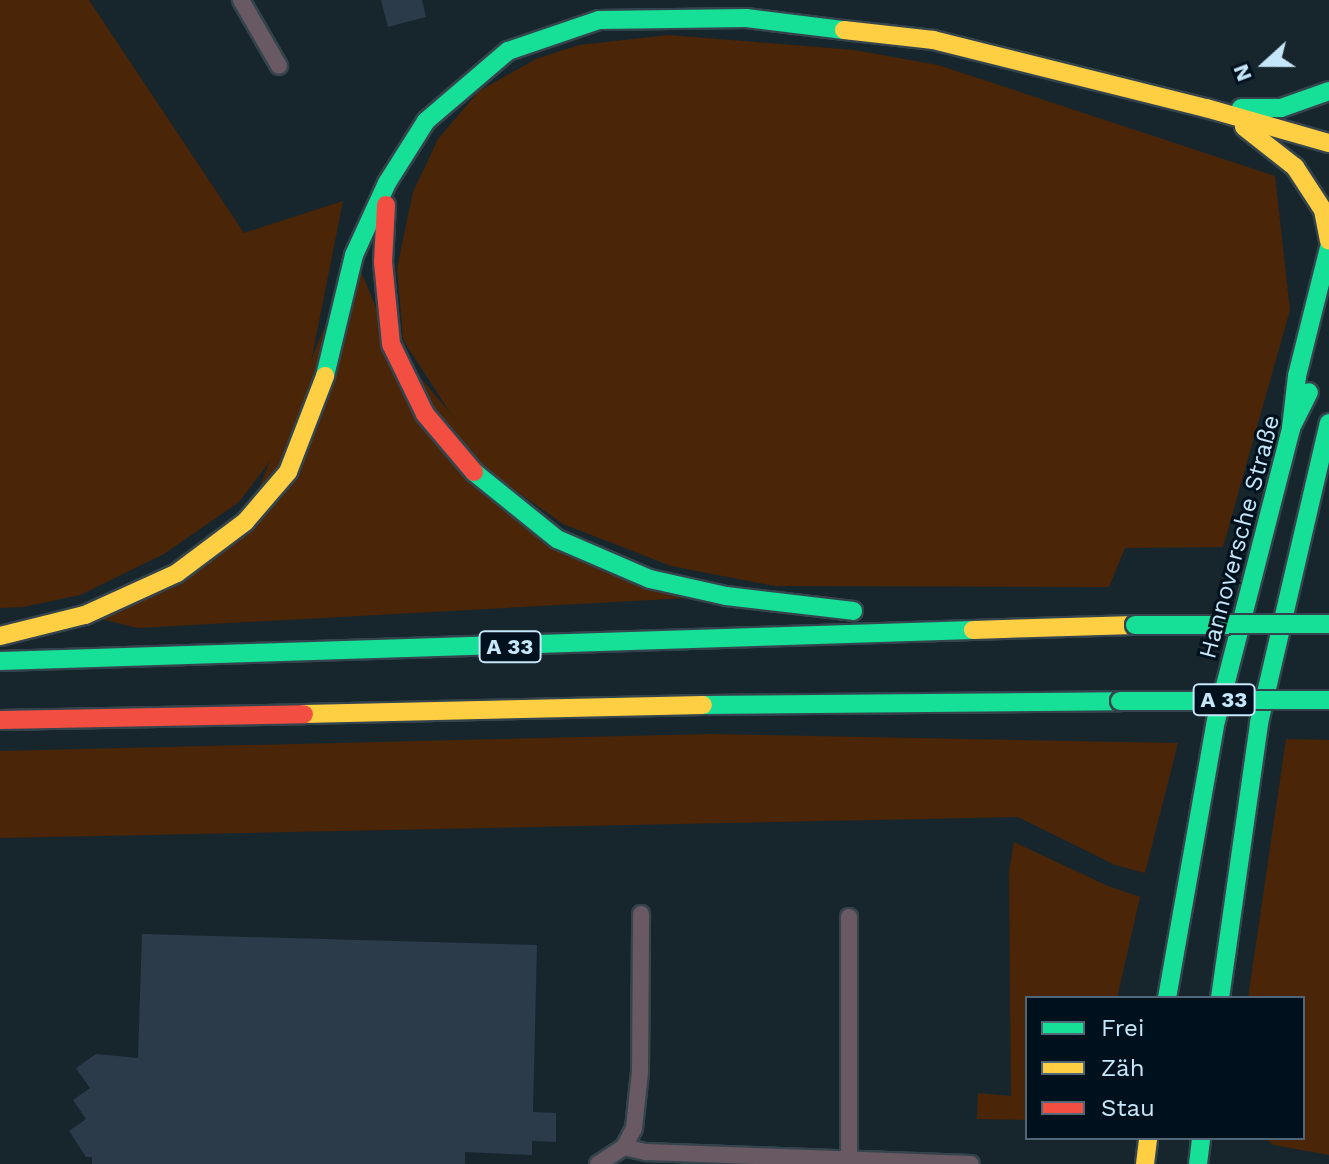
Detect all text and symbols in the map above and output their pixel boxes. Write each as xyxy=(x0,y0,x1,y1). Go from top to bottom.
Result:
north arrow xyxy=(1225,24,1305,104)
text: N xyxy=(1228,61,1257,85)
street label: Hannoversche Straße xyxy=(1194,412,1286,662)
road number: A 33 xyxy=(478,629,542,665)
road number: A 33 xyxy=(1192,682,1256,718)
legend xyxy=(1025,996,1305,1140)
text: Frei xyxy=(1101,1014,1144,1042)
text: Zäh xyxy=(1101,1054,1145,1082)
text: Stau xyxy=(1101,1094,1155,1122)

